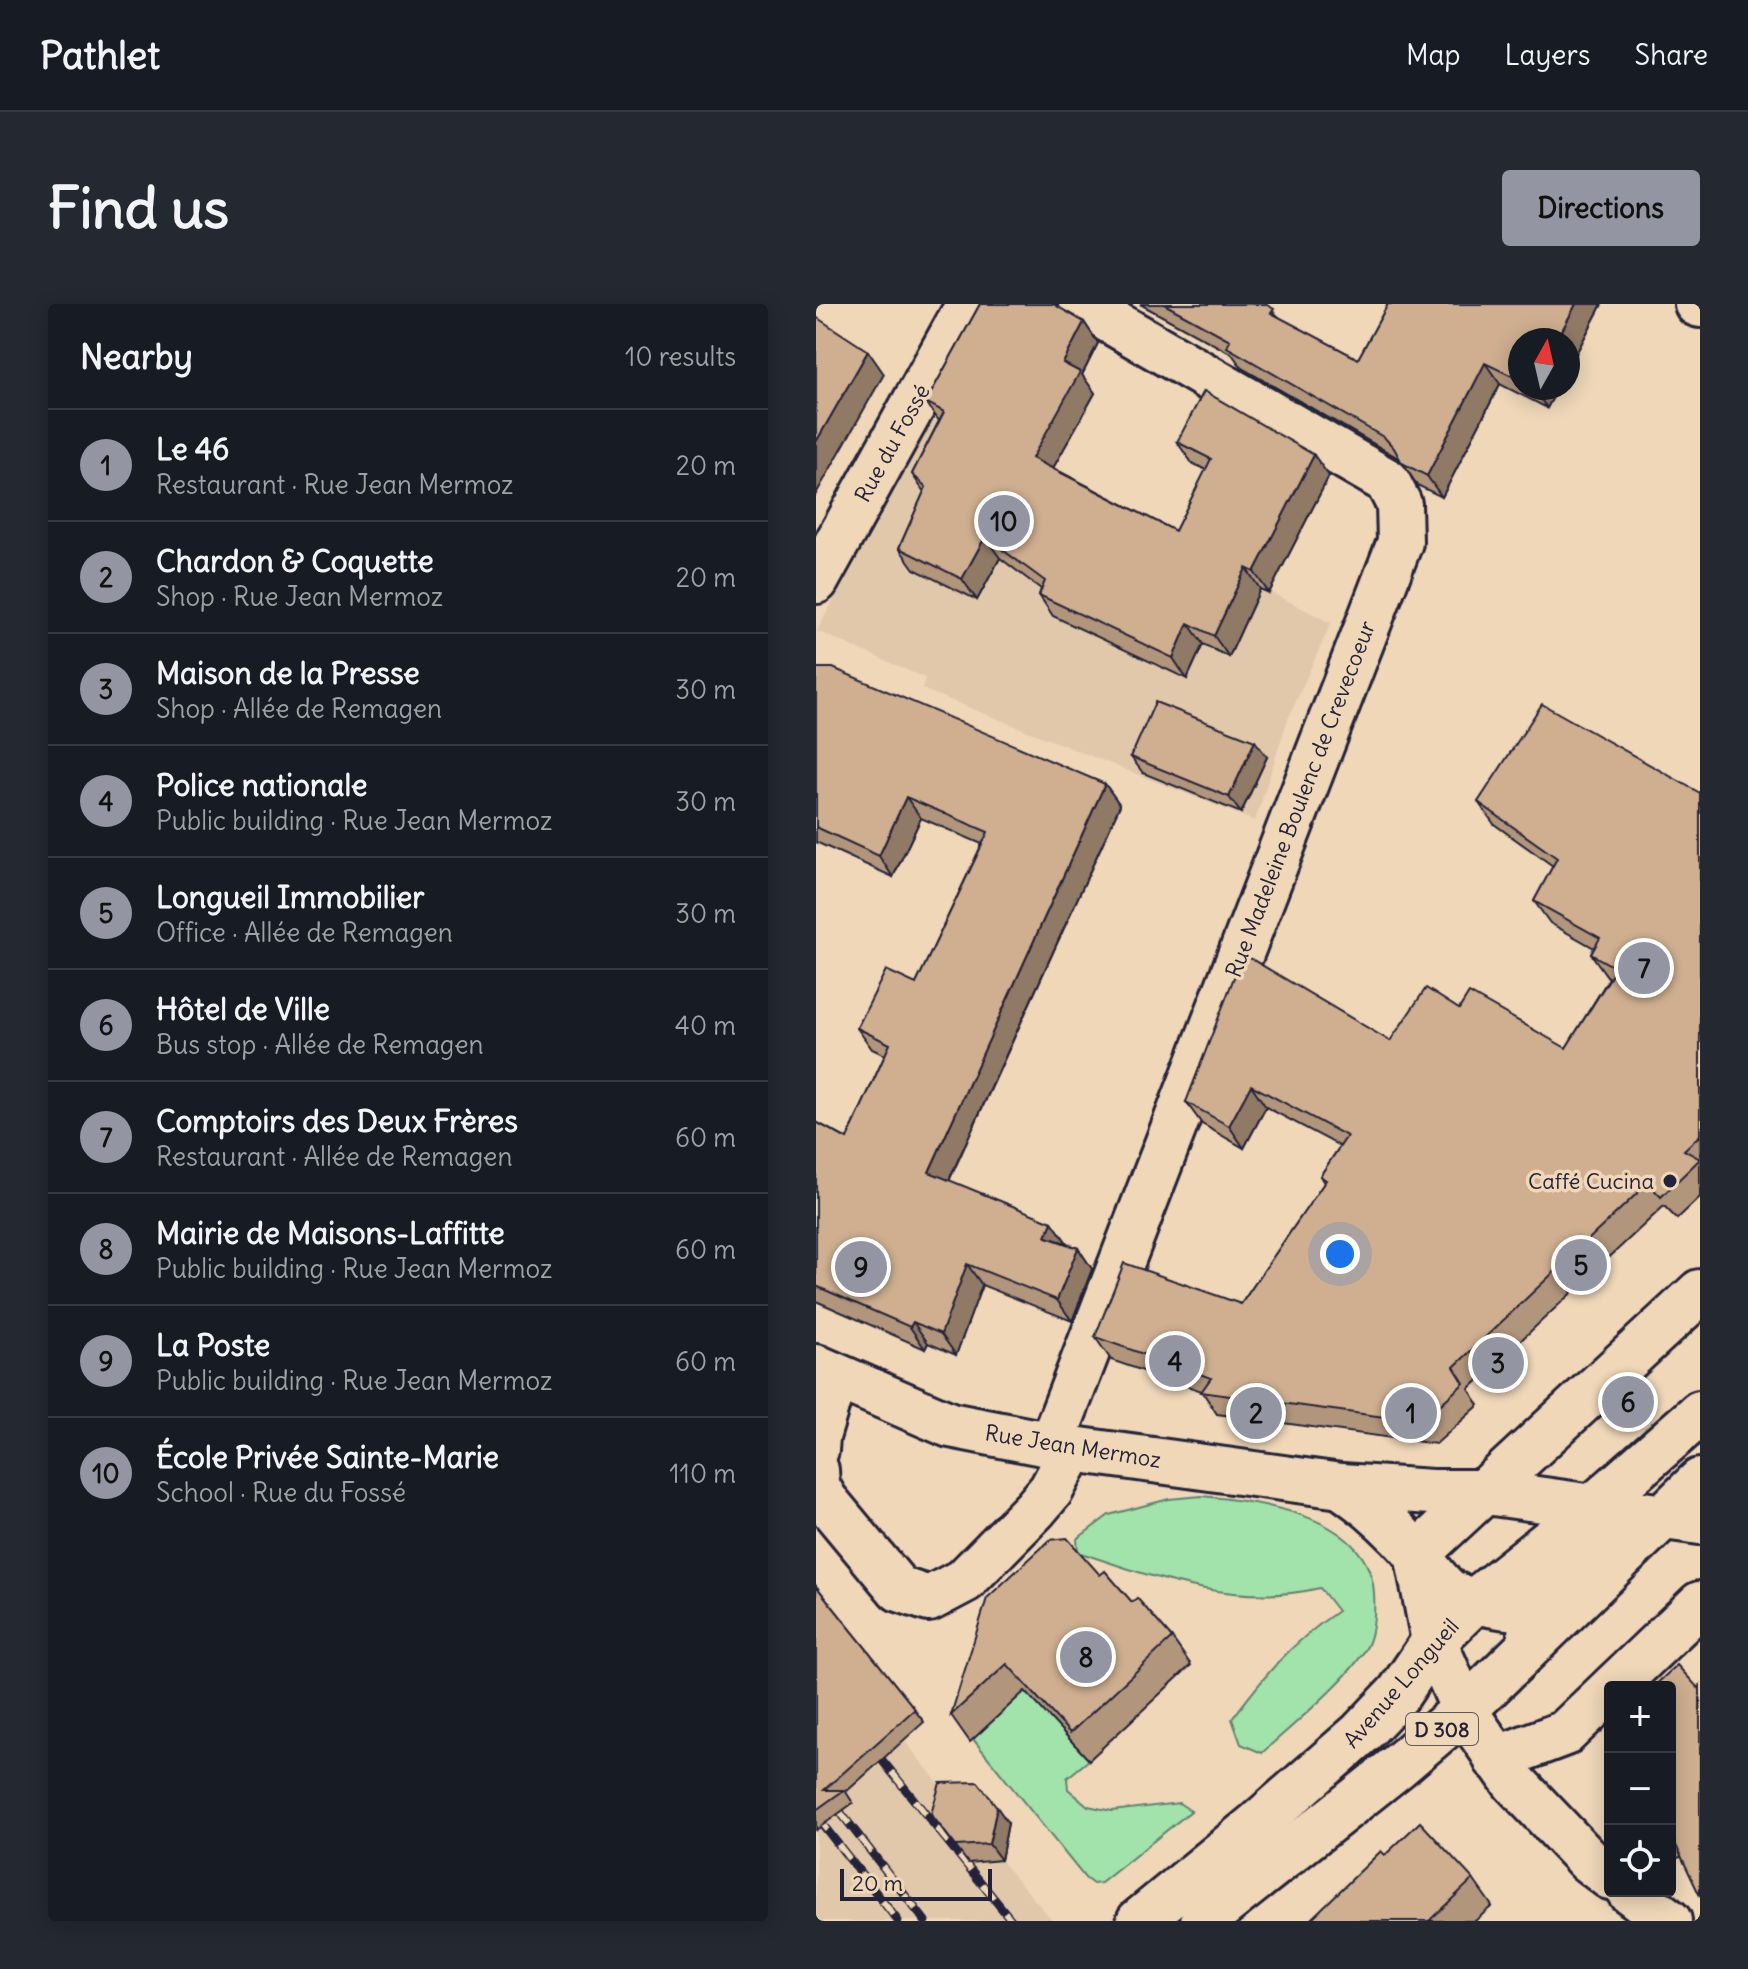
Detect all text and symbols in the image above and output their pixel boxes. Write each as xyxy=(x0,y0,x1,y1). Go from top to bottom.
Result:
text: Pathlet xyxy=(40,32,160,79)
text: Map xyxy=(1406,37,1461,73)
text: Layers xyxy=(1505,37,1591,73)
text: Share xyxy=(1635,37,1708,73)
button: Directions xyxy=(1502,170,1700,246)
text: Find us xyxy=(48,173,229,243)
north arrow xyxy=(1508,328,1580,400)
text: Nearby xyxy=(80,335,193,378)
text: 10 results xyxy=(625,340,736,373)
street label: Rue du Fossé xyxy=(848,379,936,507)
text: Le 46 xyxy=(156,430,229,468)
text: 1 xyxy=(101,449,111,482)
text: 20 m xyxy=(676,449,736,482)
text: Restaurant · Rue Jean Mermoz xyxy=(156,468,514,501)
pin: 10 xyxy=(978,491,1030,551)
text: Chardon & Coquette xyxy=(156,542,434,580)
text: 2 xyxy=(99,561,113,594)
text: 20 m xyxy=(676,561,736,594)
text: Shop · Rue Jean Mermoz xyxy=(156,580,443,613)
street label: Rue Madeleine Boulenc de Crevecoeur xyxy=(1219,617,1381,981)
text: Maison de la Presse xyxy=(156,654,420,692)
text: 3 xyxy=(99,673,113,706)
text: 30 m xyxy=(675,673,736,706)
text: Shop · Allée de Remagen xyxy=(156,692,442,725)
text: Police nationale xyxy=(156,766,367,804)
text: 4 xyxy=(98,785,114,818)
text: 30 m xyxy=(675,785,736,818)
text: Public building · Rue Jean Mermoz xyxy=(156,804,552,837)
text: Longueil Immobilier xyxy=(156,878,425,916)
text: 5 xyxy=(99,897,113,930)
text: 30 m xyxy=(675,897,736,930)
text: Office · Allée de Remagen xyxy=(156,916,453,949)
pin: 7 xyxy=(1618,938,1670,998)
text: Hôtel de Ville xyxy=(156,990,330,1028)
text: 6 xyxy=(98,1009,114,1042)
text: 40 m xyxy=(675,1009,736,1042)
text: Bus stop · Allée de Remagen xyxy=(156,1028,483,1061)
text: Comptoirs des Deux Frères xyxy=(156,1102,518,1140)
text: 7 xyxy=(100,1121,112,1154)
text: 60 m xyxy=(675,1121,736,1154)
text: Restaurant · Allée de Remagen xyxy=(156,1140,512,1173)
place label: Caffé Cucina xyxy=(1528,1167,1654,1195)
marker: Caffé Cucina xyxy=(1661,1172,1679,1190)
text: Mairie de Maisons-Laffitte xyxy=(156,1214,505,1252)
text: 8 xyxy=(99,1233,113,1266)
text: 60 m xyxy=(675,1233,736,1266)
your location xyxy=(1320,1234,1360,1274)
pin: 5 xyxy=(1555,1235,1607,1295)
pin: 9 xyxy=(835,1237,887,1297)
text: Public building · Rue Jean Mermoz xyxy=(156,1252,552,1285)
text: La Poste xyxy=(156,1326,270,1364)
pin: 4 xyxy=(1149,1331,1201,1391)
pin: 3 xyxy=(1472,1333,1524,1393)
text: 9 xyxy=(99,1345,113,1378)
text: 60 m xyxy=(675,1345,736,1378)
text: Public building · Rue Jean Mermoz xyxy=(156,1364,552,1397)
pin: 6 xyxy=(1602,1372,1654,1432)
pin: 2 xyxy=(1230,1383,1282,1443)
pin: 1 xyxy=(1385,1383,1437,1443)
street label: Rue Jean Mermoz xyxy=(983,1418,1163,1474)
text: École Privée Sainte-Marie xyxy=(156,1438,499,1476)
text: 10 xyxy=(92,1457,120,1490)
text: 110 m xyxy=(669,1457,736,1490)
text: School · Rue du Fossé xyxy=(156,1476,406,1509)
street label: Avenue Longueil xyxy=(1337,1612,1465,1754)
pin: 8 xyxy=(1060,1627,1112,1687)
map controls xyxy=(1604,1681,1676,1897)
button: + xyxy=(1604,1681,1676,1753)
road number: D 308 xyxy=(1406,1713,1478,1745)
button: − xyxy=(1604,1753,1676,1825)
button: locate xyxy=(1604,1825,1676,1897)
scale bar xyxy=(840,1865,992,1901)
text: 20 m xyxy=(852,1869,903,1897)

